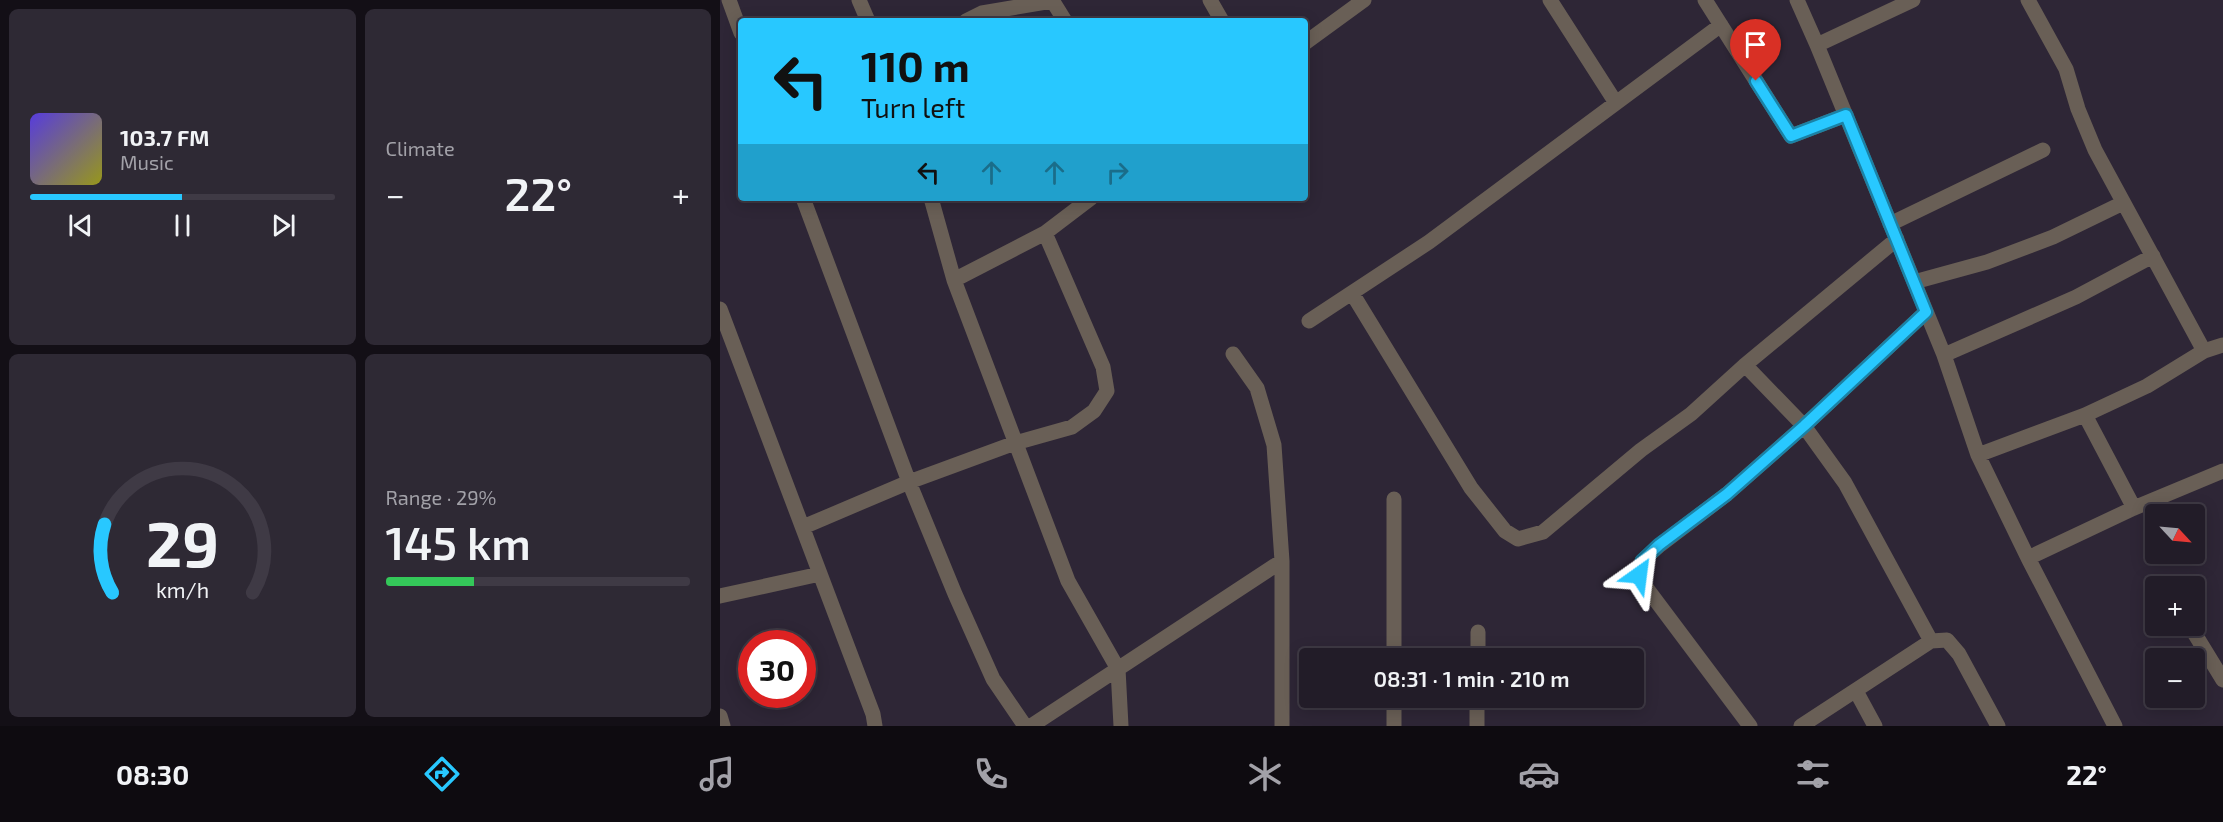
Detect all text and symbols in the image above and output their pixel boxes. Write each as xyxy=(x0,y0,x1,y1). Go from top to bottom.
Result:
pin xyxy=(1730,19,1781,81)
icon: arrive xyxy=(1739,28,1772,61)
text: 110 m xyxy=(861,40,970,90)
icon: left xyxy=(762,42,840,120)
text: Turn left xyxy=(861,91,965,123)
text: 103.7 FM xyxy=(120,124,209,150)
text: Climate xyxy=(386,136,455,160)
text: Music xyxy=(120,150,174,174)
icon: left xyxy=(912,156,945,189)
icon: ahead xyxy=(975,156,1008,189)
icon: ahead xyxy=(1038,156,1071,189)
icon: right xyxy=(1101,156,1134,189)
text: 22° xyxy=(505,166,572,220)
text: − xyxy=(386,174,405,214)
text: + xyxy=(672,174,690,214)
icon: previous xyxy=(64,209,97,242)
icon: pause xyxy=(166,209,199,242)
icon: next xyxy=(267,209,300,242)
text: Range · 29% xyxy=(386,485,496,509)
north arrow xyxy=(2145,504,2205,564)
map controls xyxy=(2145,504,2205,708)
text: 29 xyxy=(146,505,219,580)
text: 145 km xyxy=(386,515,531,569)
position arrow xyxy=(1607,543,1671,607)
button: + xyxy=(2145,576,2205,636)
text: km/h xyxy=(156,577,209,602)
speed limit sign: 30 xyxy=(738,630,816,708)
button: − xyxy=(2145,648,2205,708)
text: 08:31 · 1 min · 210 m xyxy=(1374,665,1569,691)
icon: directions xyxy=(421,753,463,795)
icon: music xyxy=(696,753,738,795)
icon: phone xyxy=(970,753,1012,795)
icon: climate xyxy=(1244,753,1286,795)
icon: car xyxy=(1518,753,1560,795)
icon: filters xyxy=(1792,753,1834,795)
text: 08:30 xyxy=(116,758,189,790)
text: 22° xyxy=(2066,758,2107,790)

